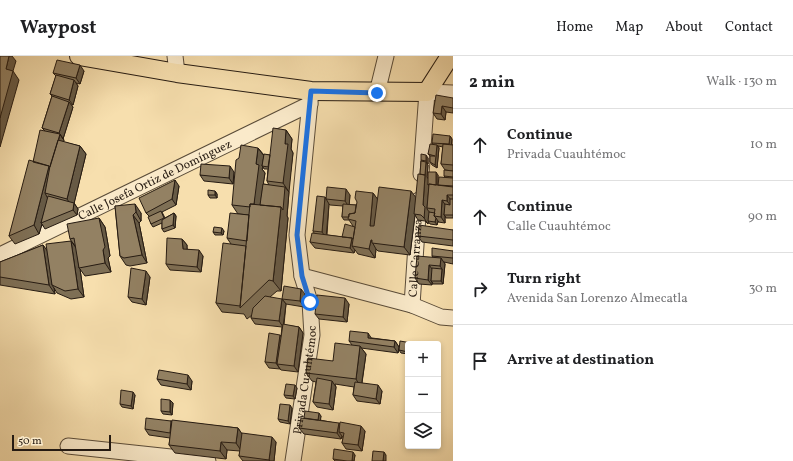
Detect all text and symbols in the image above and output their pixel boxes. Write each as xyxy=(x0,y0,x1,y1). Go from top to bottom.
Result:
text: Waypost xyxy=(20,15,96,41)
text: Home xyxy=(556,18,593,37)
text: Map xyxy=(615,18,643,37)
text: About xyxy=(665,18,703,37)
text: Contact xyxy=(725,18,773,37)
text: 2 min xyxy=(469,71,515,94)
text: Walk · 130 m xyxy=(706,73,777,91)
route end xyxy=(368,84,386,102)
text: Continue xyxy=(507,125,572,146)
icon: ahead xyxy=(469,134,491,156)
street label: Calle Josefa Ortiz de Domínguez xyxy=(76,136,235,225)
text: 10 m xyxy=(750,136,777,154)
text: Privada Cuauhtémoc xyxy=(507,146,626,164)
text: Continue xyxy=(507,197,572,218)
icon: ahead xyxy=(469,206,491,228)
text: 90 m xyxy=(748,208,777,226)
text: Calle Cuauhtémoc xyxy=(507,218,611,236)
street label: Calle Carranza xyxy=(406,219,427,298)
text: Turn right xyxy=(507,269,581,290)
icon: right xyxy=(469,278,491,300)
text: 30 m xyxy=(749,280,777,298)
text: Avenida San Lorenzo Almecatla xyxy=(507,290,688,308)
route start xyxy=(301,293,319,311)
street label: Privada Cuauhtémoc xyxy=(290,325,321,436)
map controls xyxy=(405,341,441,449)
button: + xyxy=(405,341,441,377)
icon: arrive xyxy=(469,350,491,372)
text: Arrive at destination xyxy=(507,350,654,371)
button: − xyxy=(405,377,441,413)
button: layers xyxy=(405,413,441,449)
scale bar xyxy=(12,433,111,452)
text: 50 m xyxy=(18,434,42,449)

